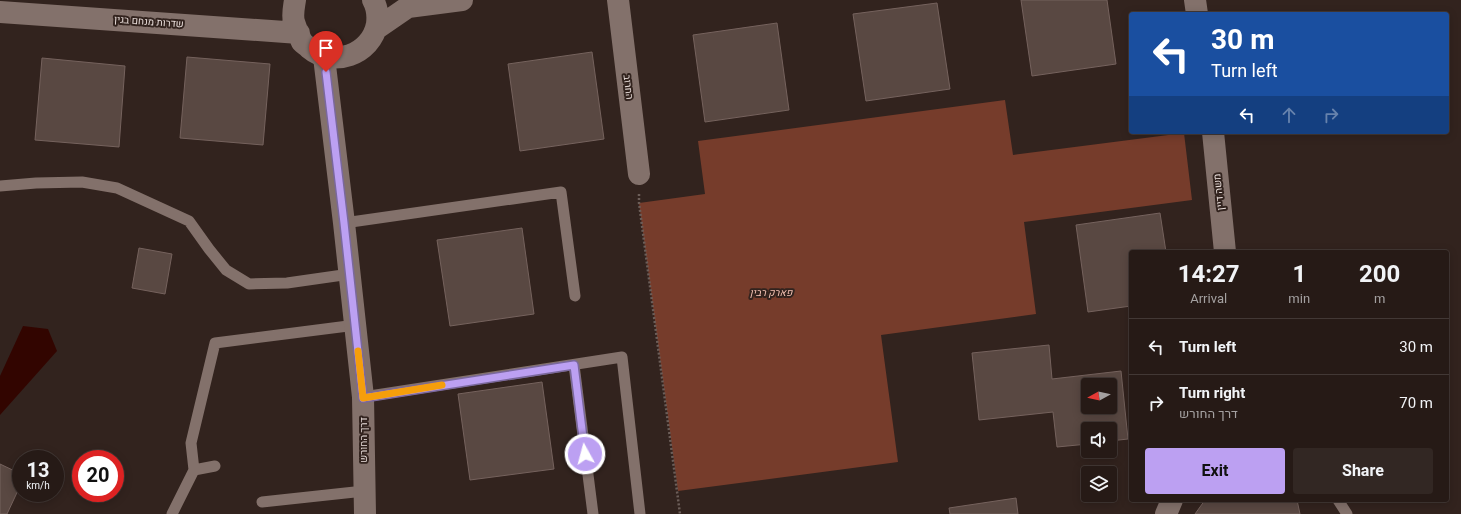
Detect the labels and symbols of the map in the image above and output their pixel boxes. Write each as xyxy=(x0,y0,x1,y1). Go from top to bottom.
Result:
street label: שדרות מנחם בגין xyxy=(114,13,184,31)
pin xyxy=(309,31,343,72)
street label: החרוב xyxy=(620,74,636,100)
street label: משה דיין xyxy=(1210,173,1228,211)
park label: פארק רבין xyxy=(750,286,793,300)
north arrow xyxy=(1081,378,1117,414)
street label: דרך החורש xyxy=(357,417,371,463)
position arrow xyxy=(564,433,606,475)
speed limit sign: 20 xyxy=(72,450,124,502)

